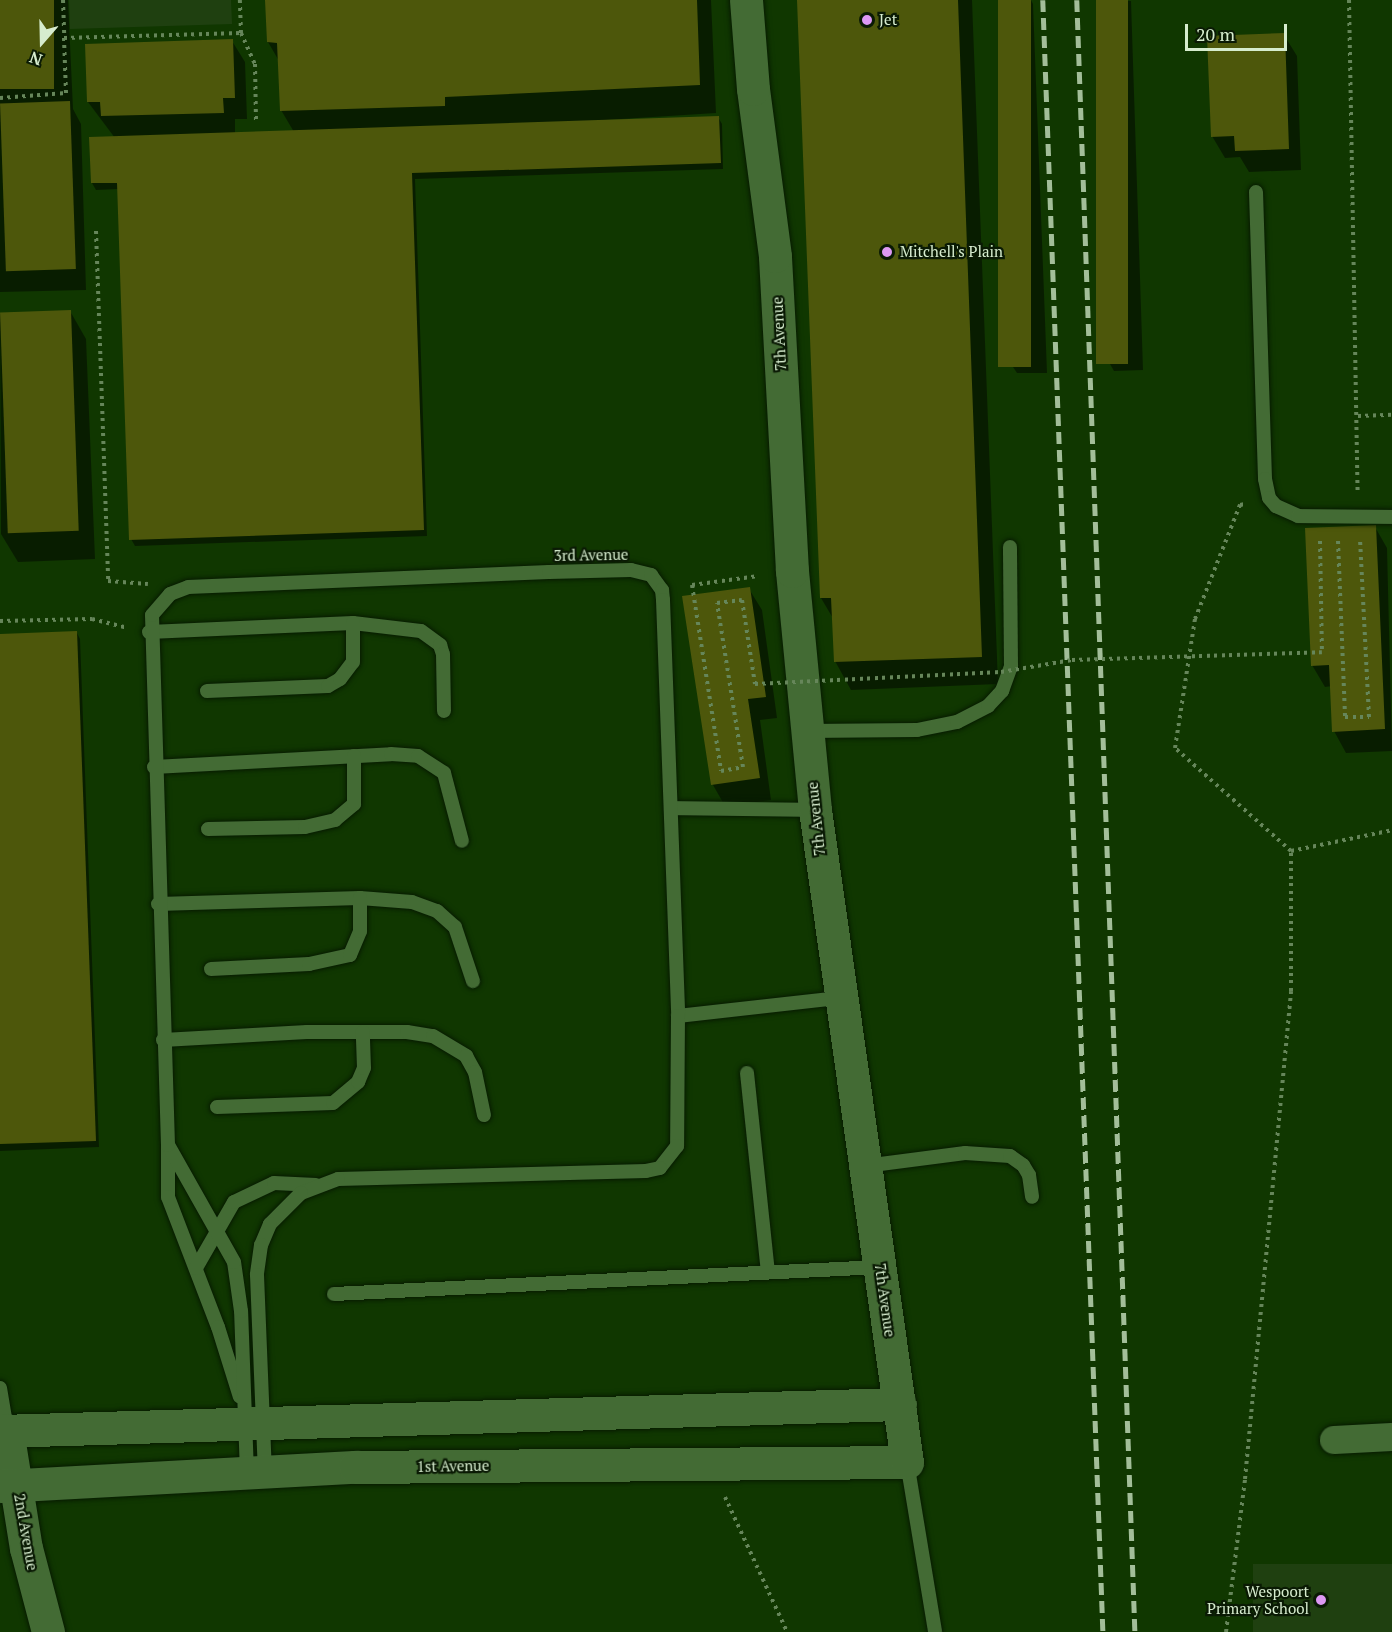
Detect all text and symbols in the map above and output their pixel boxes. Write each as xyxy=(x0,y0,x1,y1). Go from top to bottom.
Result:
place label: Jet xyxy=(879,11,897,29)
north arrow xyxy=(12,12,72,72)
scale bar xyxy=(1188,12,1290,50)
marker: Jet xyxy=(860,13,874,27)
text: 20 m xyxy=(1196,22,1235,46)
text: N xyxy=(26,47,45,71)
marker: Mitchell's Plain xyxy=(878,243,896,261)
place label: Mitchell's Plain xyxy=(900,243,1003,261)
street label: 7th Avenue xyxy=(768,296,790,372)
street label: 3rd Avenue xyxy=(553,545,629,565)
street label: 7th Avenue xyxy=(803,781,829,857)
street label: 7th Avenue xyxy=(871,1262,899,1338)
street label: 1st Avenue xyxy=(416,1456,490,1476)
street label: 2nd Avenue xyxy=(10,1492,42,1572)
place label: Wespoort Primary School xyxy=(1207,1582,1309,1617)
marker: Wespoort Primary School xyxy=(1314,1593,1328,1607)

